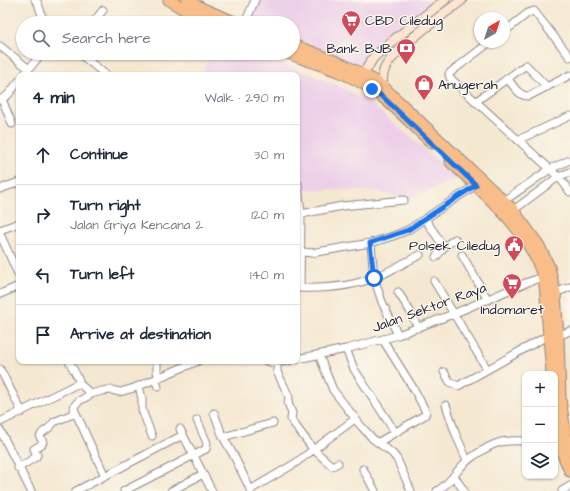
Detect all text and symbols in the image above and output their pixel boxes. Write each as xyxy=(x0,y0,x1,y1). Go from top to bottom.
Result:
supermarket icon: CBD Ciledug xyxy=(340,9,362,37)
place label: CBD Ciledug xyxy=(365,11,443,31)
north arrow xyxy=(474,12,510,48)
search box xyxy=(16,16,300,60)
icon: search xyxy=(30,27,52,49)
text: Search here xyxy=(62,28,151,49)
bank icon: Bank BJB xyxy=(395,37,417,65)
place label: Bank BJB xyxy=(326,39,392,59)
shop icon: Anugerah xyxy=(413,73,435,101)
place label: Anugerah xyxy=(438,75,498,95)
route end xyxy=(363,80,381,98)
text: 4 min xyxy=(32,86,75,110)
text: Walk · 290 m xyxy=(205,89,284,107)
icon: ahead xyxy=(32,144,54,166)
text: Continue xyxy=(70,144,128,165)
text: 30 m xyxy=(254,146,284,164)
text: Turn right xyxy=(70,195,141,216)
icon: right xyxy=(32,204,54,226)
text: 120 m xyxy=(251,206,284,224)
text: Jalan Griya Kencana 2 xyxy=(70,216,203,234)
public building icon: Polsek Ciledug xyxy=(503,234,525,262)
place label: Polsek Ciledug xyxy=(409,236,500,256)
icon: left xyxy=(32,264,54,286)
text: Turn left xyxy=(70,264,134,285)
text: 140 m xyxy=(250,266,284,284)
route start xyxy=(365,269,383,287)
supermarket icon: Indomaret xyxy=(501,272,523,300)
street label: Jalan Sektor Raya xyxy=(369,278,489,338)
place label: Indomaret xyxy=(480,300,544,320)
icon: arrive xyxy=(32,324,54,346)
text: Arrive at destination xyxy=(70,324,211,345)
map controls xyxy=(522,371,558,479)
button: + xyxy=(522,371,558,407)
button: − xyxy=(522,407,558,443)
button: layers xyxy=(522,443,558,479)

